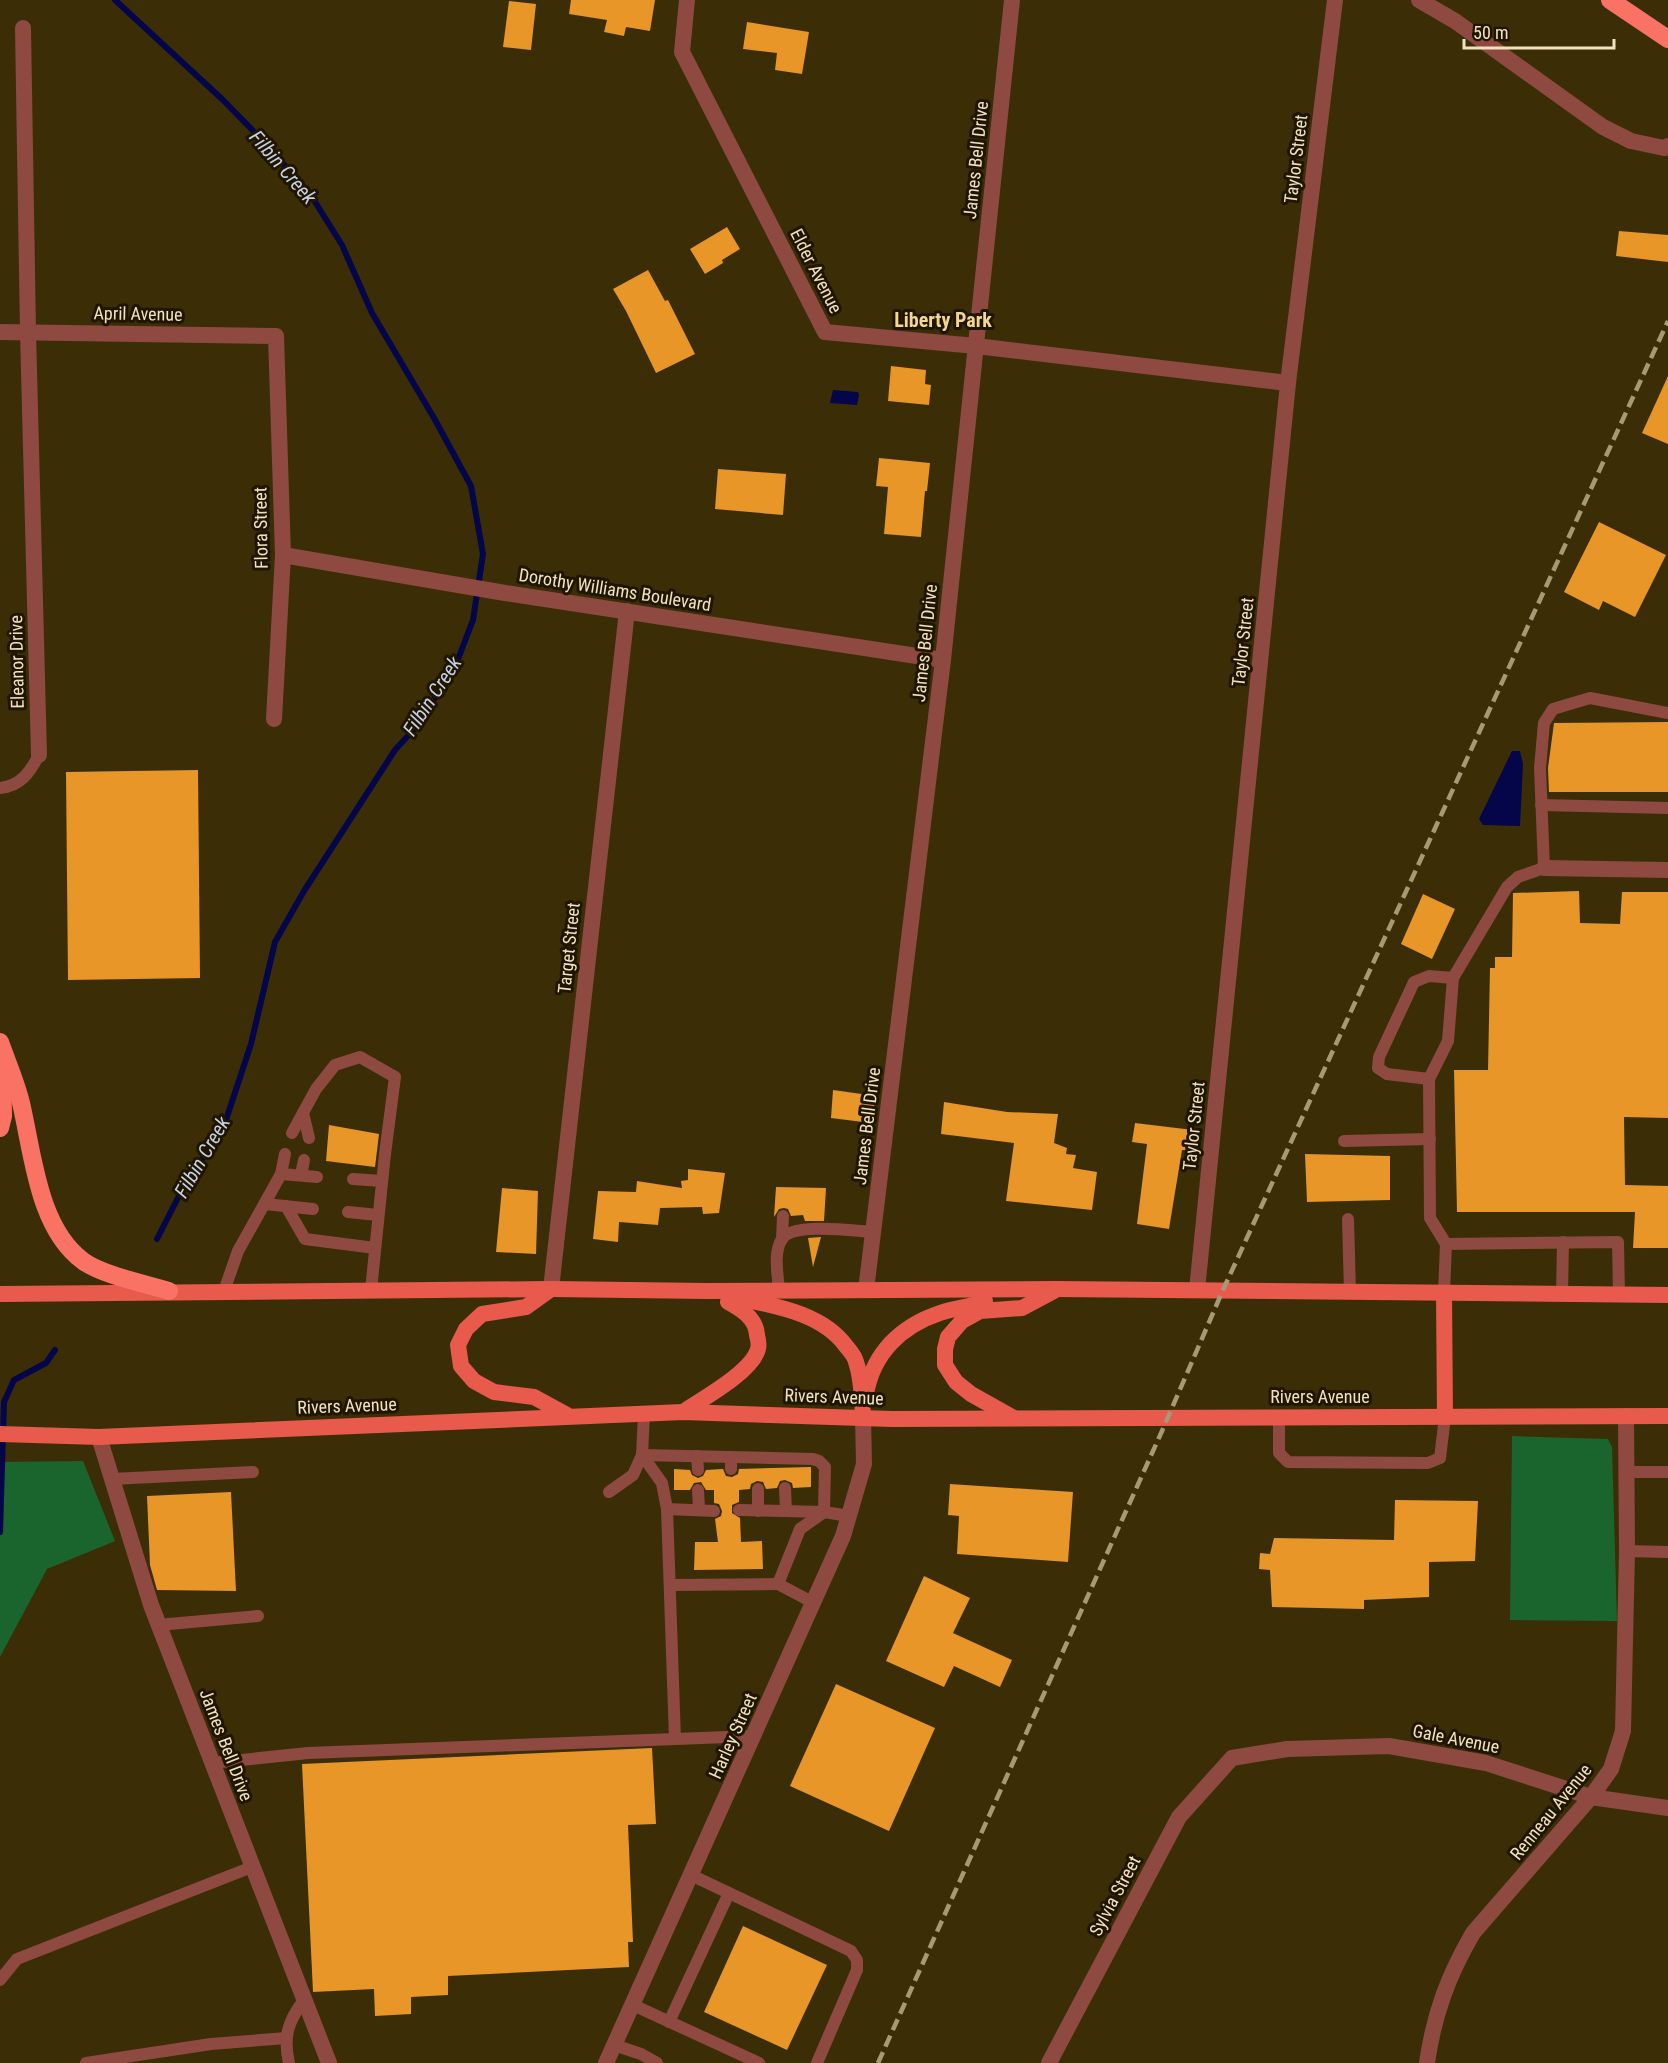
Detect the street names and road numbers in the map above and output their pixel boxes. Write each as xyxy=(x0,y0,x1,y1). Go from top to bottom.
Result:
street label: James Bell Drive xyxy=(959,100,992,220)
street label: Taylor Street xyxy=(1280,113,1311,205)
street label: Elder Avenue xyxy=(786,225,847,316)
street label: April Avenue xyxy=(93,302,183,325)
street label: Flora Street xyxy=(249,487,272,569)
street label: Dorothy Williams Boulevard xyxy=(517,564,713,615)
street label: James Bell Drive xyxy=(908,583,941,703)
street label: Taylor Street xyxy=(1227,596,1258,687)
street label: Eleanor Drive xyxy=(5,615,28,709)
street label: Target Street xyxy=(553,901,584,994)
street label: James Bell Drive xyxy=(849,1066,884,1186)
street label: Taylor Street xyxy=(1178,1080,1209,1171)
street label: Rivers Avenue xyxy=(784,1384,884,1409)
street label: Rivers Avenue xyxy=(1270,1386,1370,1407)
street label: Rivers Avenue xyxy=(297,1393,397,1418)
street label: James Bell Drive xyxy=(195,1686,257,1804)
street label: Harley Street xyxy=(704,1690,761,1782)
street label: Gale Avenue xyxy=(1411,1720,1501,1757)
street label: Renneau Avenue xyxy=(1506,1760,1596,1864)
street label: Sylvia Street xyxy=(1085,1852,1144,1939)

